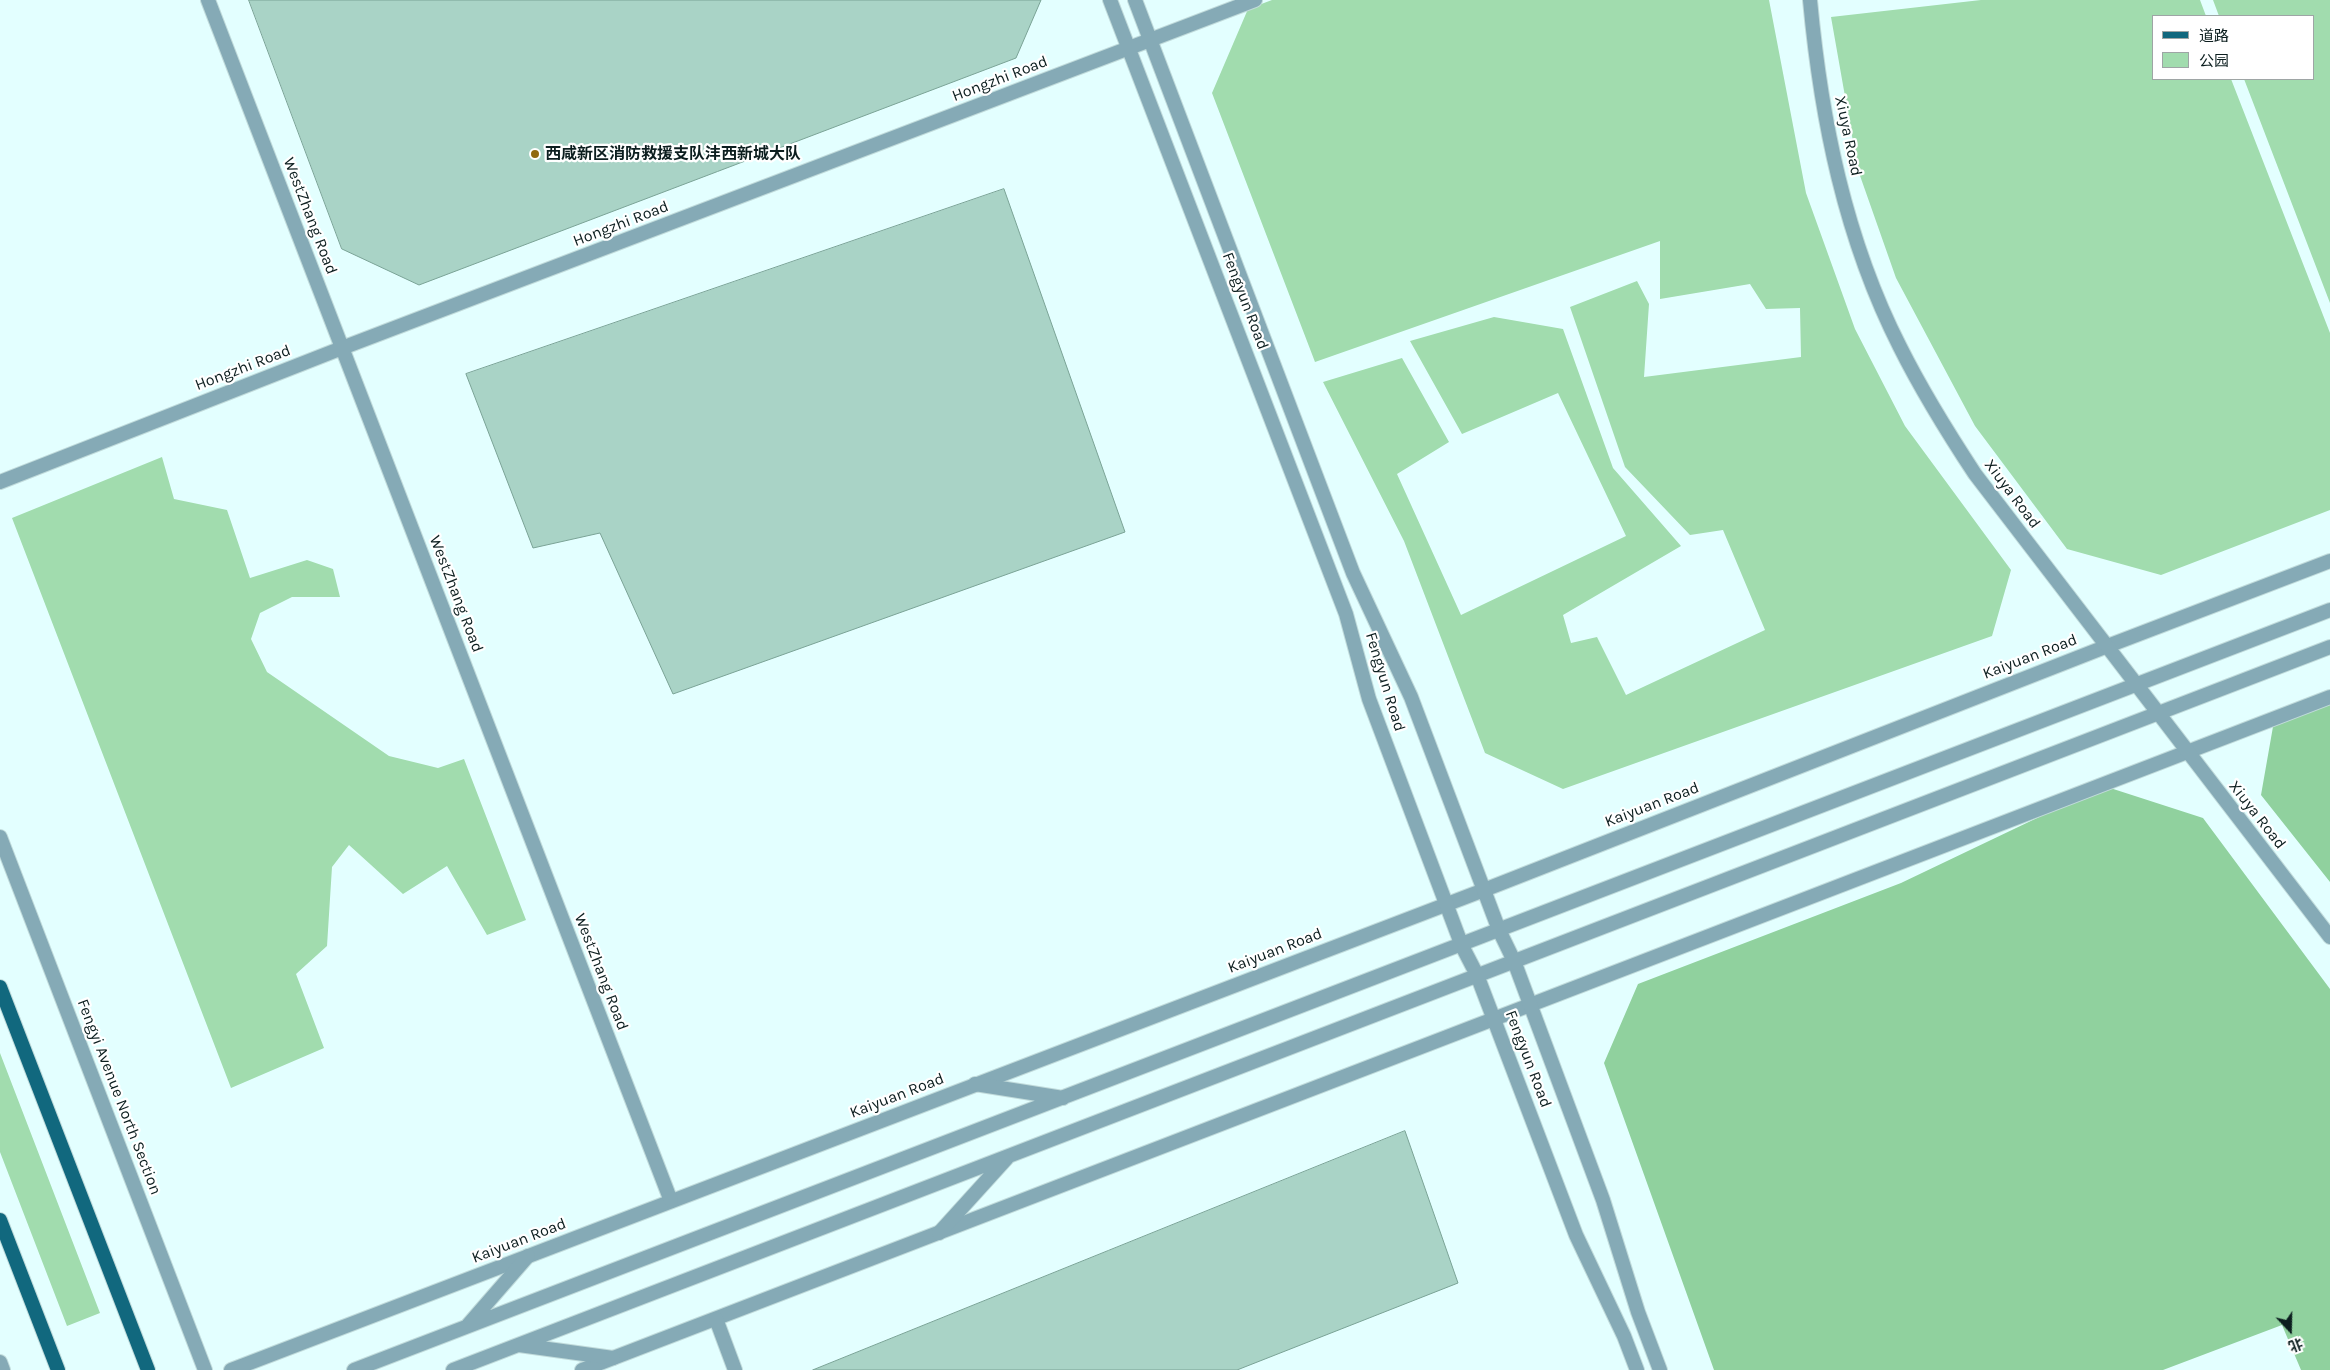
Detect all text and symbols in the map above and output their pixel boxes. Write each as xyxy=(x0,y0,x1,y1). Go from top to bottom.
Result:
legend xyxy=(2152,15,2315,80)
text: 道路 xyxy=(2199,27,2229,45)
street label: Hongzhi Road xyxy=(950,52,1050,106)
text: 公园 xyxy=(2199,52,2229,70)
street label: Xiuya Road xyxy=(1830,94,1866,178)
place label: 西咸新区消防救援支队沣西新城大队 xyxy=(545,144,801,164)
marker: 西咸新区消防救援支队沣西新城大队 xyxy=(529,148,541,160)
street label: WestZhang Road xyxy=(279,155,341,277)
street label: Hongzhi Road xyxy=(571,197,671,251)
street label: Fengyun Road xyxy=(1218,250,1272,352)
street label: Hongzhi Road xyxy=(193,341,293,395)
street label: Xiuya Road xyxy=(1980,456,2044,532)
street label: WestZhang Road xyxy=(425,533,487,655)
street label: Fengyun Road xyxy=(1361,630,1409,734)
street label: Kaiyuan Road xyxy=(1980,630,2080,684)
street label: Xiuya Road xyxy=(2224,777,2290,853)
street label: Kaiyuan Road xyxy=(1602,778,1702,832)
street label: WestZhang Road xyxy=(570,911,632,1033)
street label: Kaiyuan Road xyxy=(1225,924,1325,978)
street label: Fengyi Avenue North Section xyxy=(73,997,165,1197)
street label: Fengyun Road xyxy=(1501,1008,1555,1110)
street label: Kaiyuan Road xyxy=(847,1069,947,1123)
street label: Kaiyuan Road xyxy=(469,1214,569,1268)
north arrow xyxy=(2265,1305,2315,1355)
text: 北 xyxy=(2286,1334,2305,1355)

